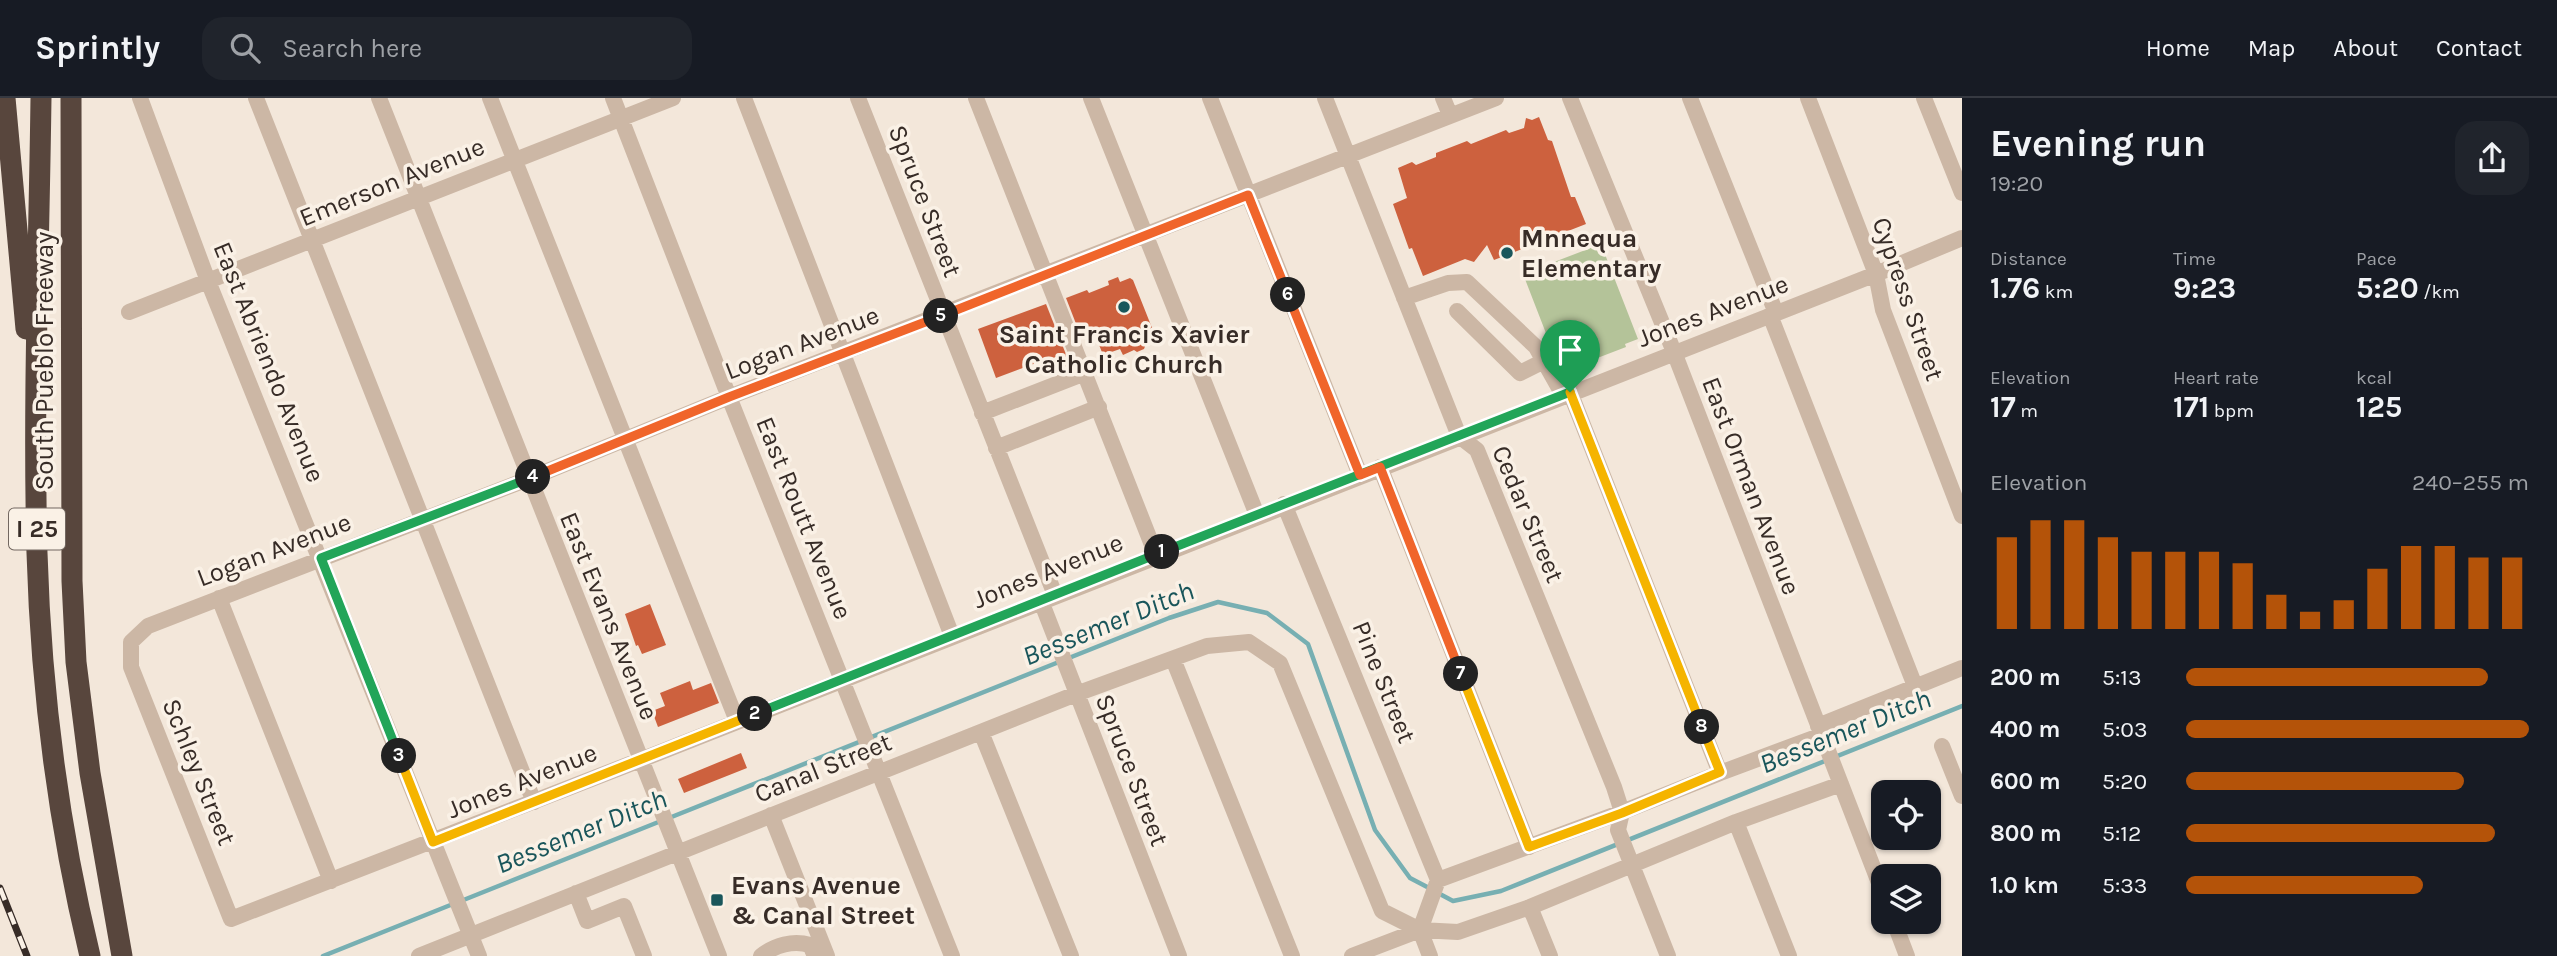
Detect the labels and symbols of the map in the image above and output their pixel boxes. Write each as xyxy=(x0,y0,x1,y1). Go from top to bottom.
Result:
street label: Spruce Street xyxy=(882,121,968,282)
street label: Emerson Avenue xyxy=(295,131,489,233)
street label: Cypress Street xyxy=(1866,213,1951,385)
place label: Mnnequa Elementary xyxy=(1521,223,1661,284)
street label: South Pueblo Freeway xyxy=(29,232,60,490)
street label: East Abriendo Avenue xyxy=(207,237,331,487)
marker: Mnnequa Elementary xyxy=(1499,245,1515,261)
street label: Jones Avenue xyxy=(1633,268,1793,354)
pin: 6 xyxy=(1270,278,1306,312)
pin: 5 xyxy=(923,298,958,333)
street label: Logan Avenue xyxy=(720,299,884,387)
marker: Saint Francis Xavier Catholic Church xyxy=(1116,299,1132,315)
place label: Saint Francis Xavier Catholic Church xyxy=(999,319,1250,380)
pin xyxy=(1540,320,1600,392)
street label: East Orman Avenue xyxy=(1695,373,1807,599)
street label: East Routt Avenue xyxy=(749,412,859,624)
street label: Cedar Street xyxy=(1485,441,1571,587)
pin: 4 xyxy=(516,460,550,494)
street label: Logan Avenue xyxy=(192,506,356,594)
street label: East Evans Avenue xyxy=(553,507,665,725)
road number: I 25 xyxy=(9,508,65,550)
street label: Jones Avenue xyxy=(968,527,1128,615)
pin: 1 xyxy=(1144,534,1180,570)
water label: Bessemer Ditch xyxy=(1017,574,1199,672)
street label: Pine Street xyxy=(1346,617,1423,748)
pin: 7 xyxy=(1444,656,1478,692)
water label: Bessemer Ditch xyxy=(1754,682,1936,780)
street label: Spruce Street xyxy=(1089,690,1175,851)
street label: Schley Street xyxy=(156,694,243,850)
pin: 2 xyxy=(738,696,772,732)
pin: 8 xyxy=(1684,710,1720,744)
street label: Canal Street xyxy=(750,726,896,810)
street label: Jones Avenue xyxy=(442,737,602,825)
pin: 3 xyxy=(382,738,416,774)
water label: Bessemer Ditch xyxy=(490,782,672,880)
place label: Evans Avenue & Canal Street xyxy=(731,870,915,931)
marker: Evans Avenue & Canal Street xyxy=(709,892,725,908)

